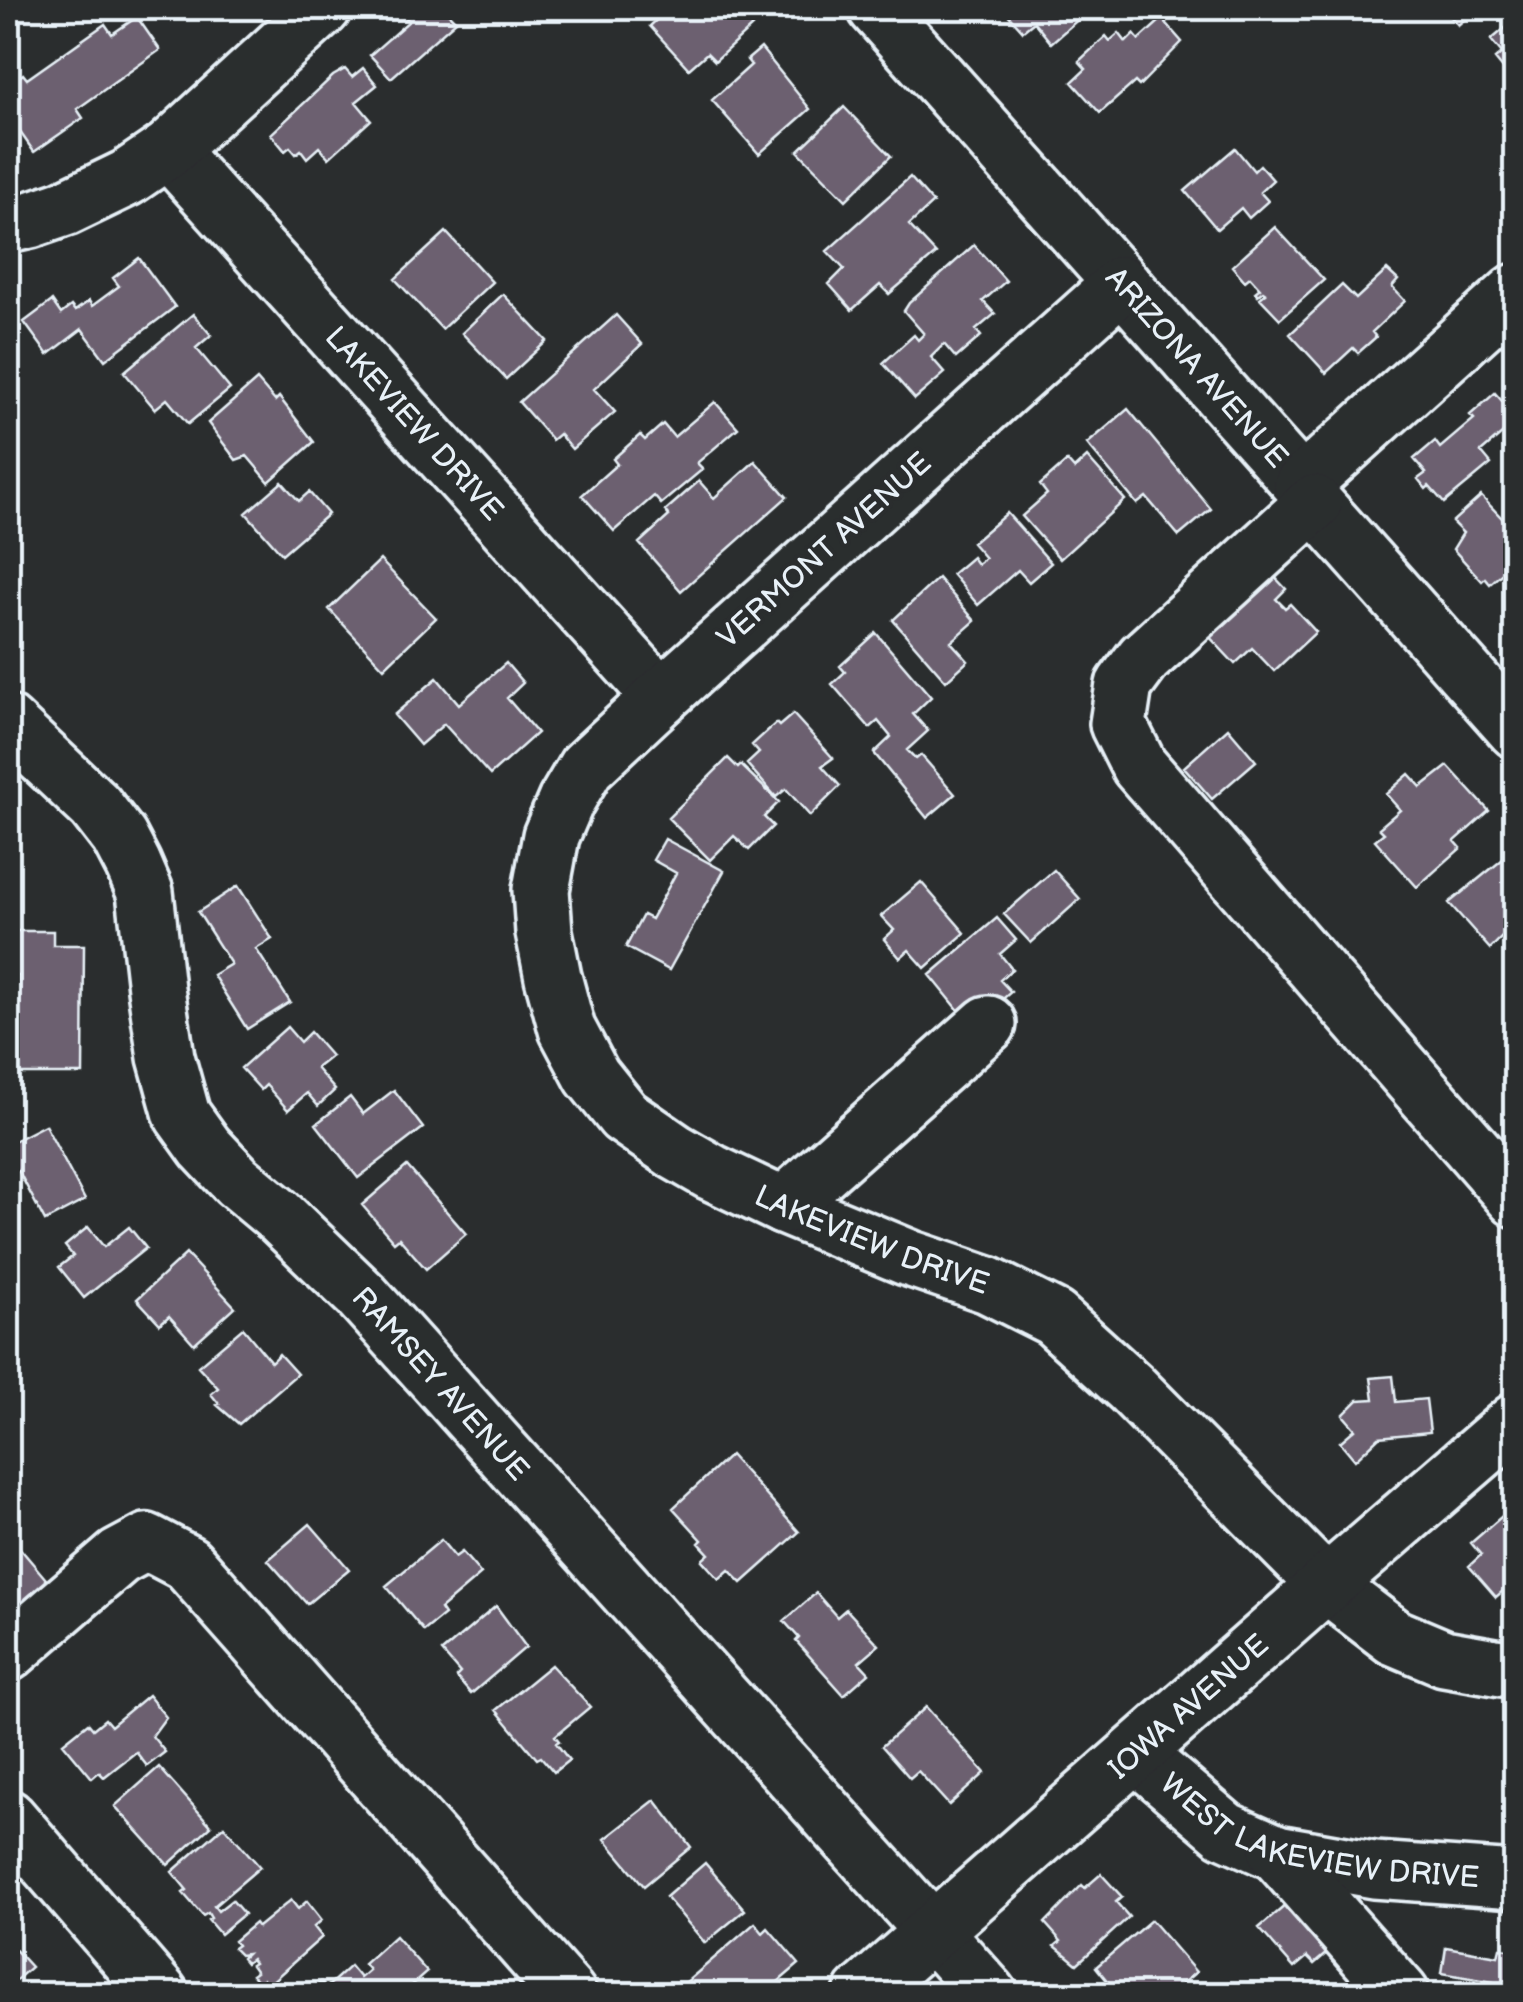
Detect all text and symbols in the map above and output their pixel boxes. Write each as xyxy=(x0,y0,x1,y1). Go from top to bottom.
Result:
street label: ARIZONA AVENUE xyxy=(1097,261,1295,476)
street label: LAKEVIEW DRIVE xyxy=(317,320,510,528)
street label: VERMONT AVENUE xyxy=(710,445,939,656)
street label: LAKEVIEW DRIVE xyxy=(749,1178,993,1303)
street label: RAMSEY AVENUE xyxy=(344,1280,536,1488)
street label: IOWA AVENUE xyxy=(1102,1627,1276,1787)
street label: WEST LAKEVIEW DRIVE xyxy=(1153,1766,1480,1896)

